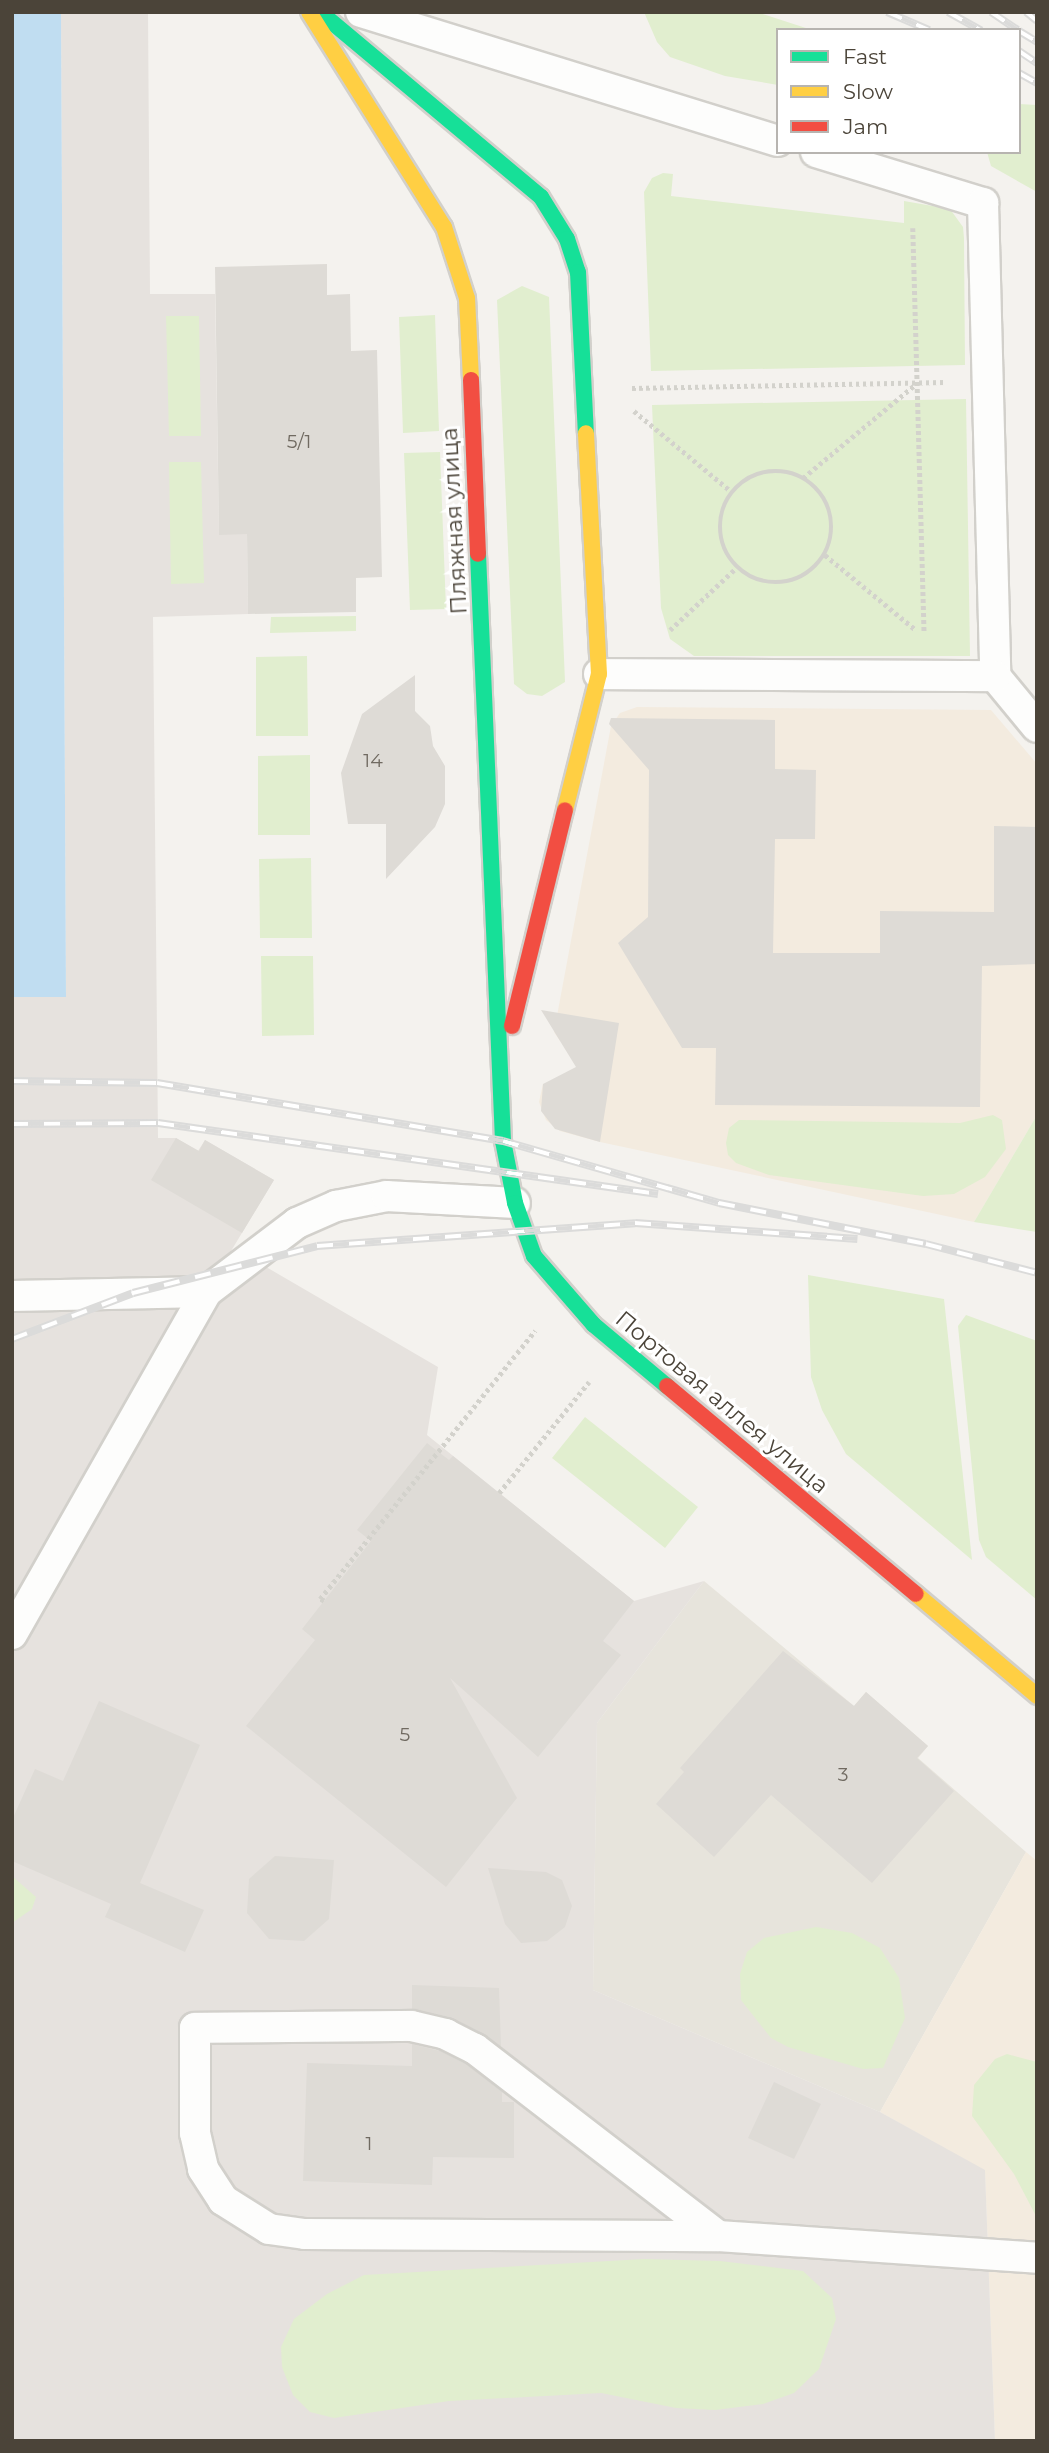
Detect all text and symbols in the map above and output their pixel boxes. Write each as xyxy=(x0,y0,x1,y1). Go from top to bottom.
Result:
legend xyxy=(776,28,1021,154)
text: Fast xyxy=(843,44,887,69)
text: Slow xyxy=(843,79,893,104)
text: Jam xyxy=(843,114,888,139)
street label: Пляжная улица xyxy=(435,427,473,615)
house number: 5/1 xyxy=(287,431,311,453)
house number: 14 xyxy=(363,750,383,772)
street label: Портовая аллея улица xyxy=(610,1305,834,1499)
house number: 5 xyxy=(400,1724,410,1746)
house number: 3 xyxy=(838,1764,848,1786)
house number: 1 xyxy=(366,2133,372,2155)

